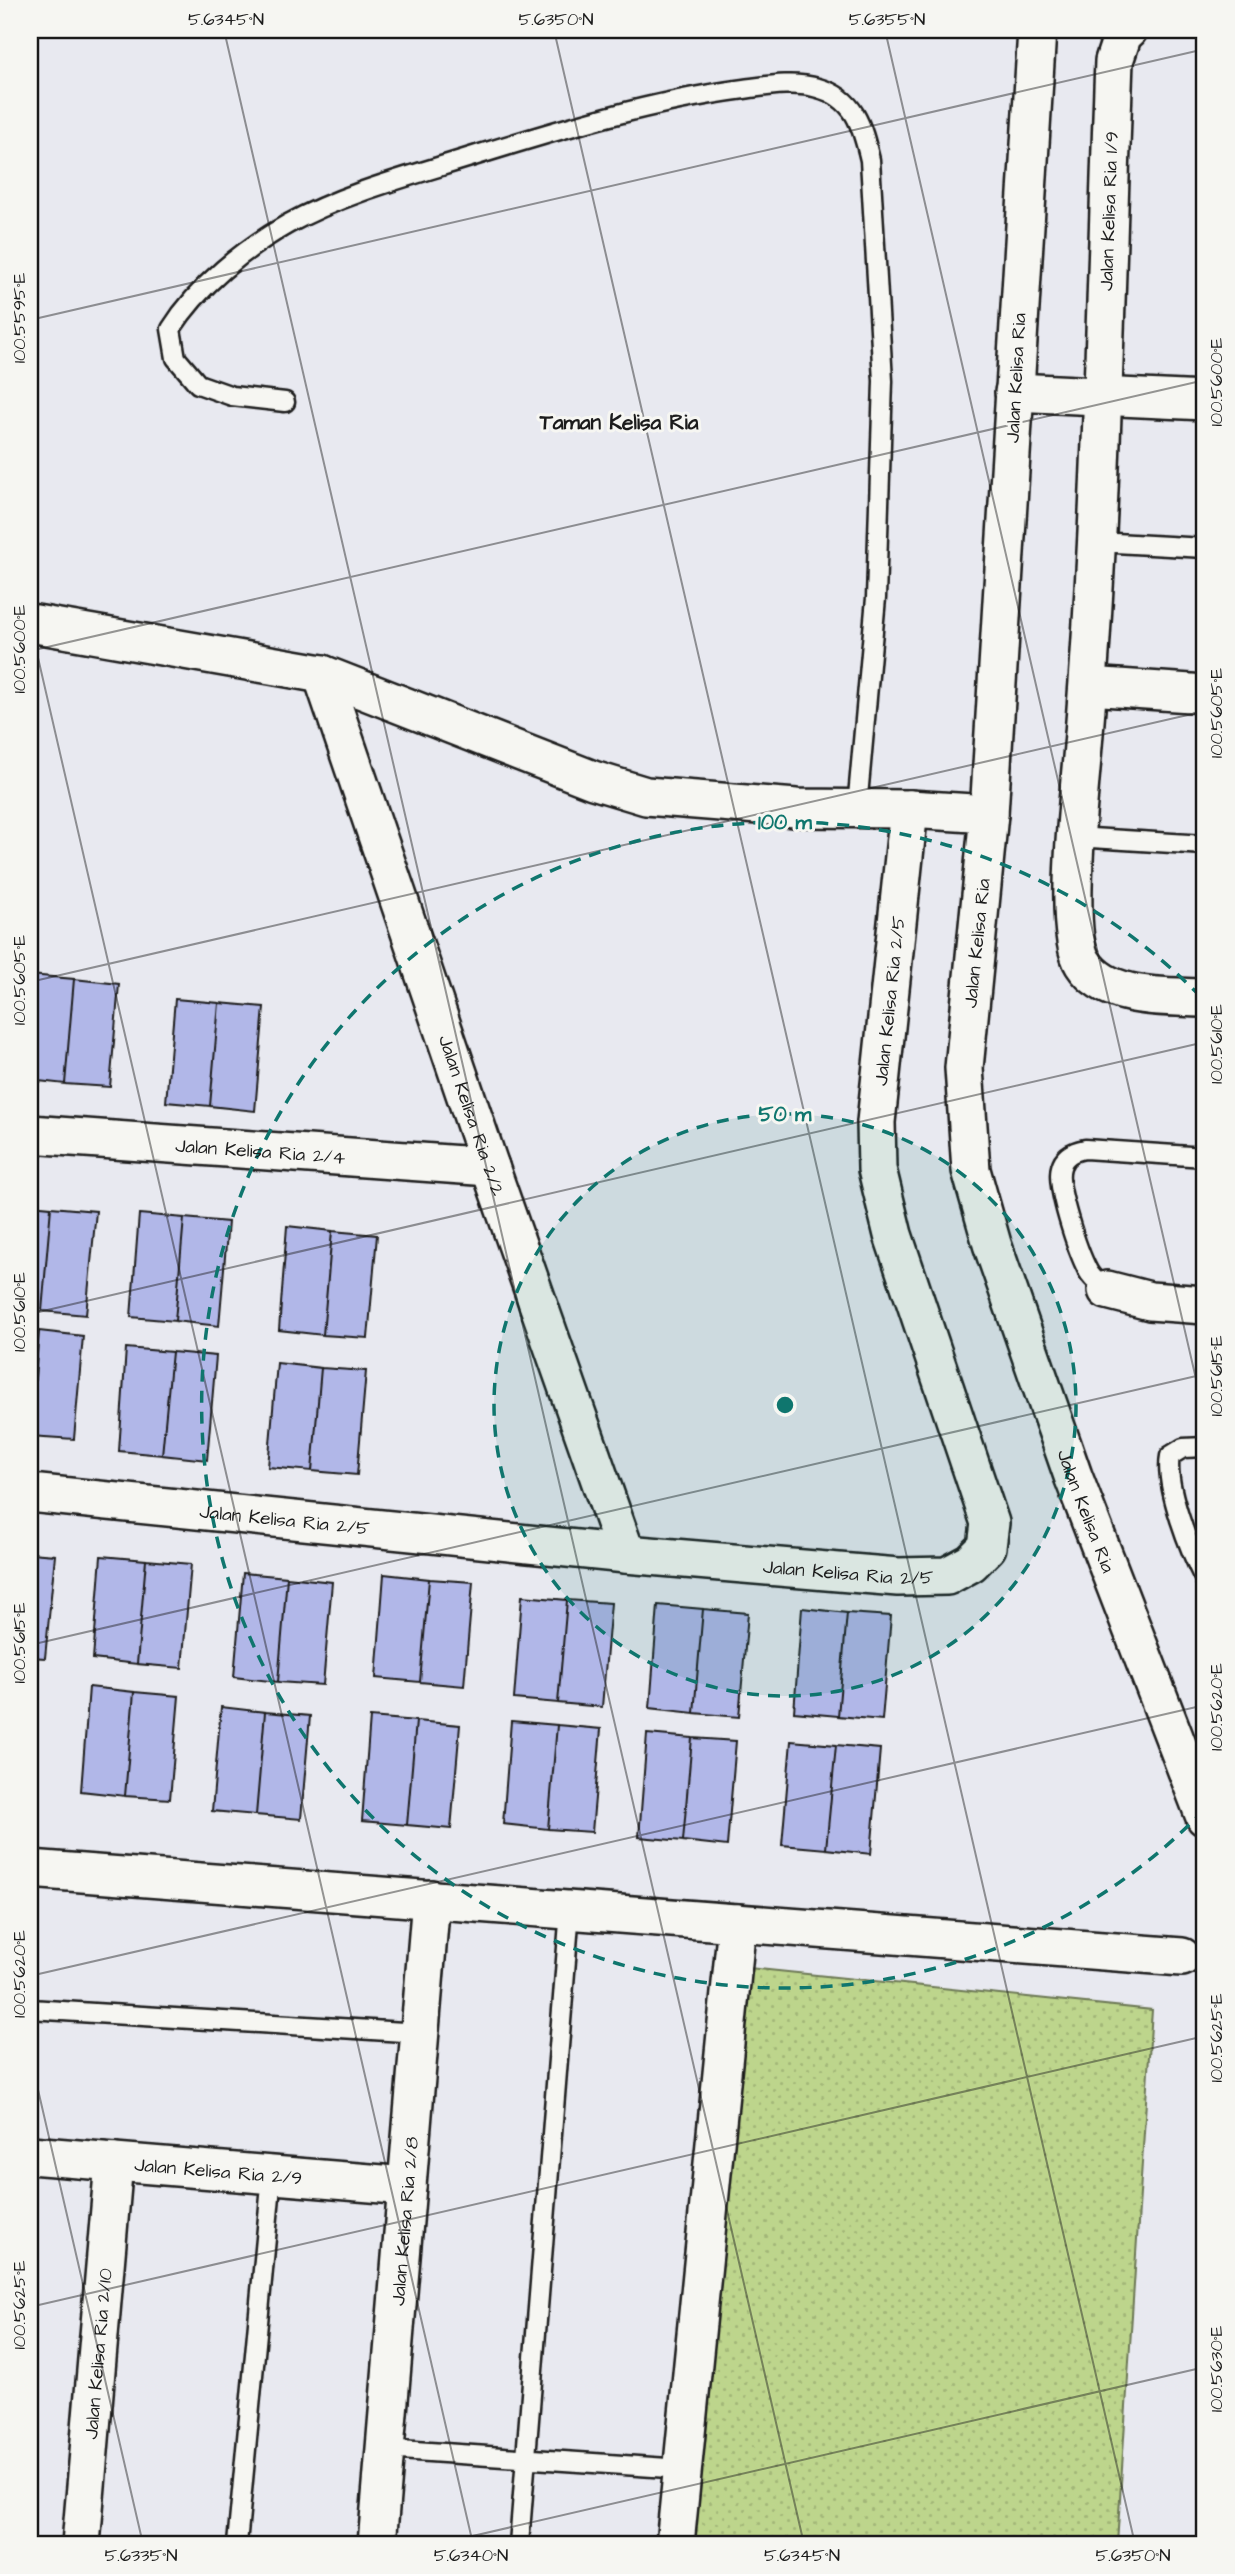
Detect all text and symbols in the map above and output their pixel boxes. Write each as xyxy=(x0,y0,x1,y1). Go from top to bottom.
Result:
text: 5.6345°N xyxy=(188,7,264,32)
text: 5.6350°N xyxy=(518,7,594,32)
text: 5.6355°N xyxy=(849,7,925,32)
street label: Jalan Kelisa Ria 1/9 xyxy=(1093,131,1126,291)
text: 100.5595°E xyxy=(7,272,32,363)
street label: Jalan Kelisa Ria xyxy=(1000,312,1033,444)
text: 100.5600°E xyxy=(1204,337,1229,426)
district label: Taman Kelisa Ria xyxy=(539,408,699,437)
text: 100.5600°E xyxy=(7,604,32,693)
text: 100.5605°E xyxy=(1204,668,1229,758)
text: 100 m xyxy=(758,808,813,837)
street label: Jalan Kelisa Ria xyxy=(957,877,998,1009)
street label: Jalan Kelisa Ria 2/5 xyxy=(868,914,913,1087)
text: 100.5605°E xyxy=(7,935,32,1025)
text: 100.5610°E xyxy=(1204,1004,1229,1084)
street label: Jalan Kelisa Ria 2/2 xyxy=(431,1032,511,1200)
text: 50 m xyxy=(759,1100,812,1129)
street label: Jalan Kelisa Ria 2/4 xyxy=(174,1132,346,1172)
text: 100.5610°E xyxy=(7,1272,32,1352)
text: 100.5615°E xyxy=(1204,1335,1229,1417)
centre of rings xyxy=(773,1393,797,1417)
street label: Jalan Kelisa Ria xyxy=(1050,1446,1121,1577)
street label: Jalan Kelisa Ria 2/5 xyxy=(198,1498,371,1543)
street label: Jalan Kelisa Ria 2/5 xyxy=(762,1554,934,1592)
text: 100.5615°E xyxy=(7,1602,32,1684)
text: 100.5620°E xyxy=(1204,1663,1229,1751)
text: 100.5620°E xyxy=(7,1930,32,2018)
text: 100.5625°E xyxy=(1204,1993,1229,2083)
street label: Jalan Kelisa Ria 2/8 xyxy=(385,2136,426,2307)
street label: Jalan Kelisa Ria 2/9 xyxy=(133,2152,303,2192)
text: 100.5625°E xyxy=(7,2260,32,2350)
street label: Jalan Kelisa Ria 2/10 xyxy=(78,2267,120,2441)
text: 100.5630°E xyxy=(1204,2325,1229,2412)
text: 5.6335°N xyxy=(105,2543,177,2568)
text: 5.6340°N xyxy=(434,2543,508,2568)
text: 5.6345°N xyxy=(764,2543,840,2568)
text: 5.6350°N xyxy=(1095,2543,1171,2568)

